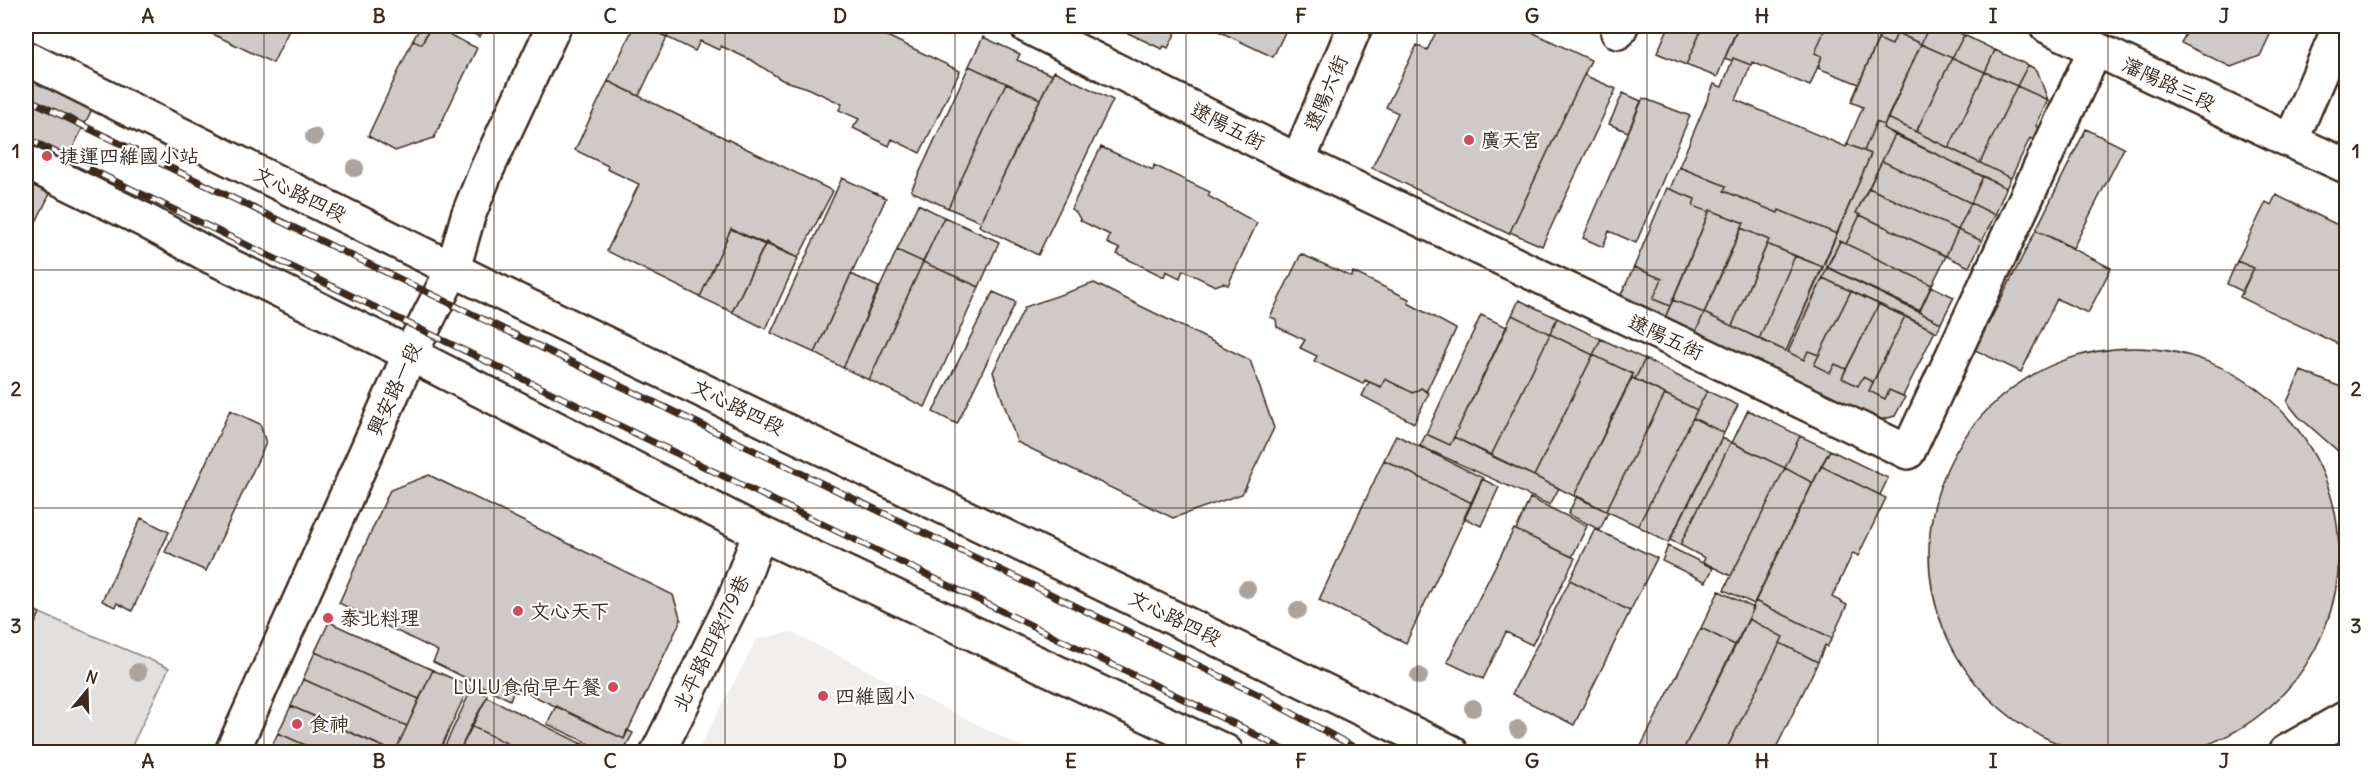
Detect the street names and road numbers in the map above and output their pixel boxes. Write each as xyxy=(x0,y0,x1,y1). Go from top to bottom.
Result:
street label: 遼陽六街 xyxy=(1298,51,1353,135)
street label: 瀋陽路三段 xyxy=(2119,51,2220,116)
street label: 遼陽五街 xyxy=(1187,96,1270,155)
street label: 文心路四段 xyxy=(250,160,351,227)
street label: 遼陽五街 xyxy=(1625,308,1708,365)
street label: 興安路一段 xyxy=(361,338,426,439)
street label: 文心路四段 xyxy=(688,373,789,440)
street label: 北平路四段179巷 xyxy=(667,569,755,715)
street label: 文心路四段 xyxy=(1125,584,1226,651)

